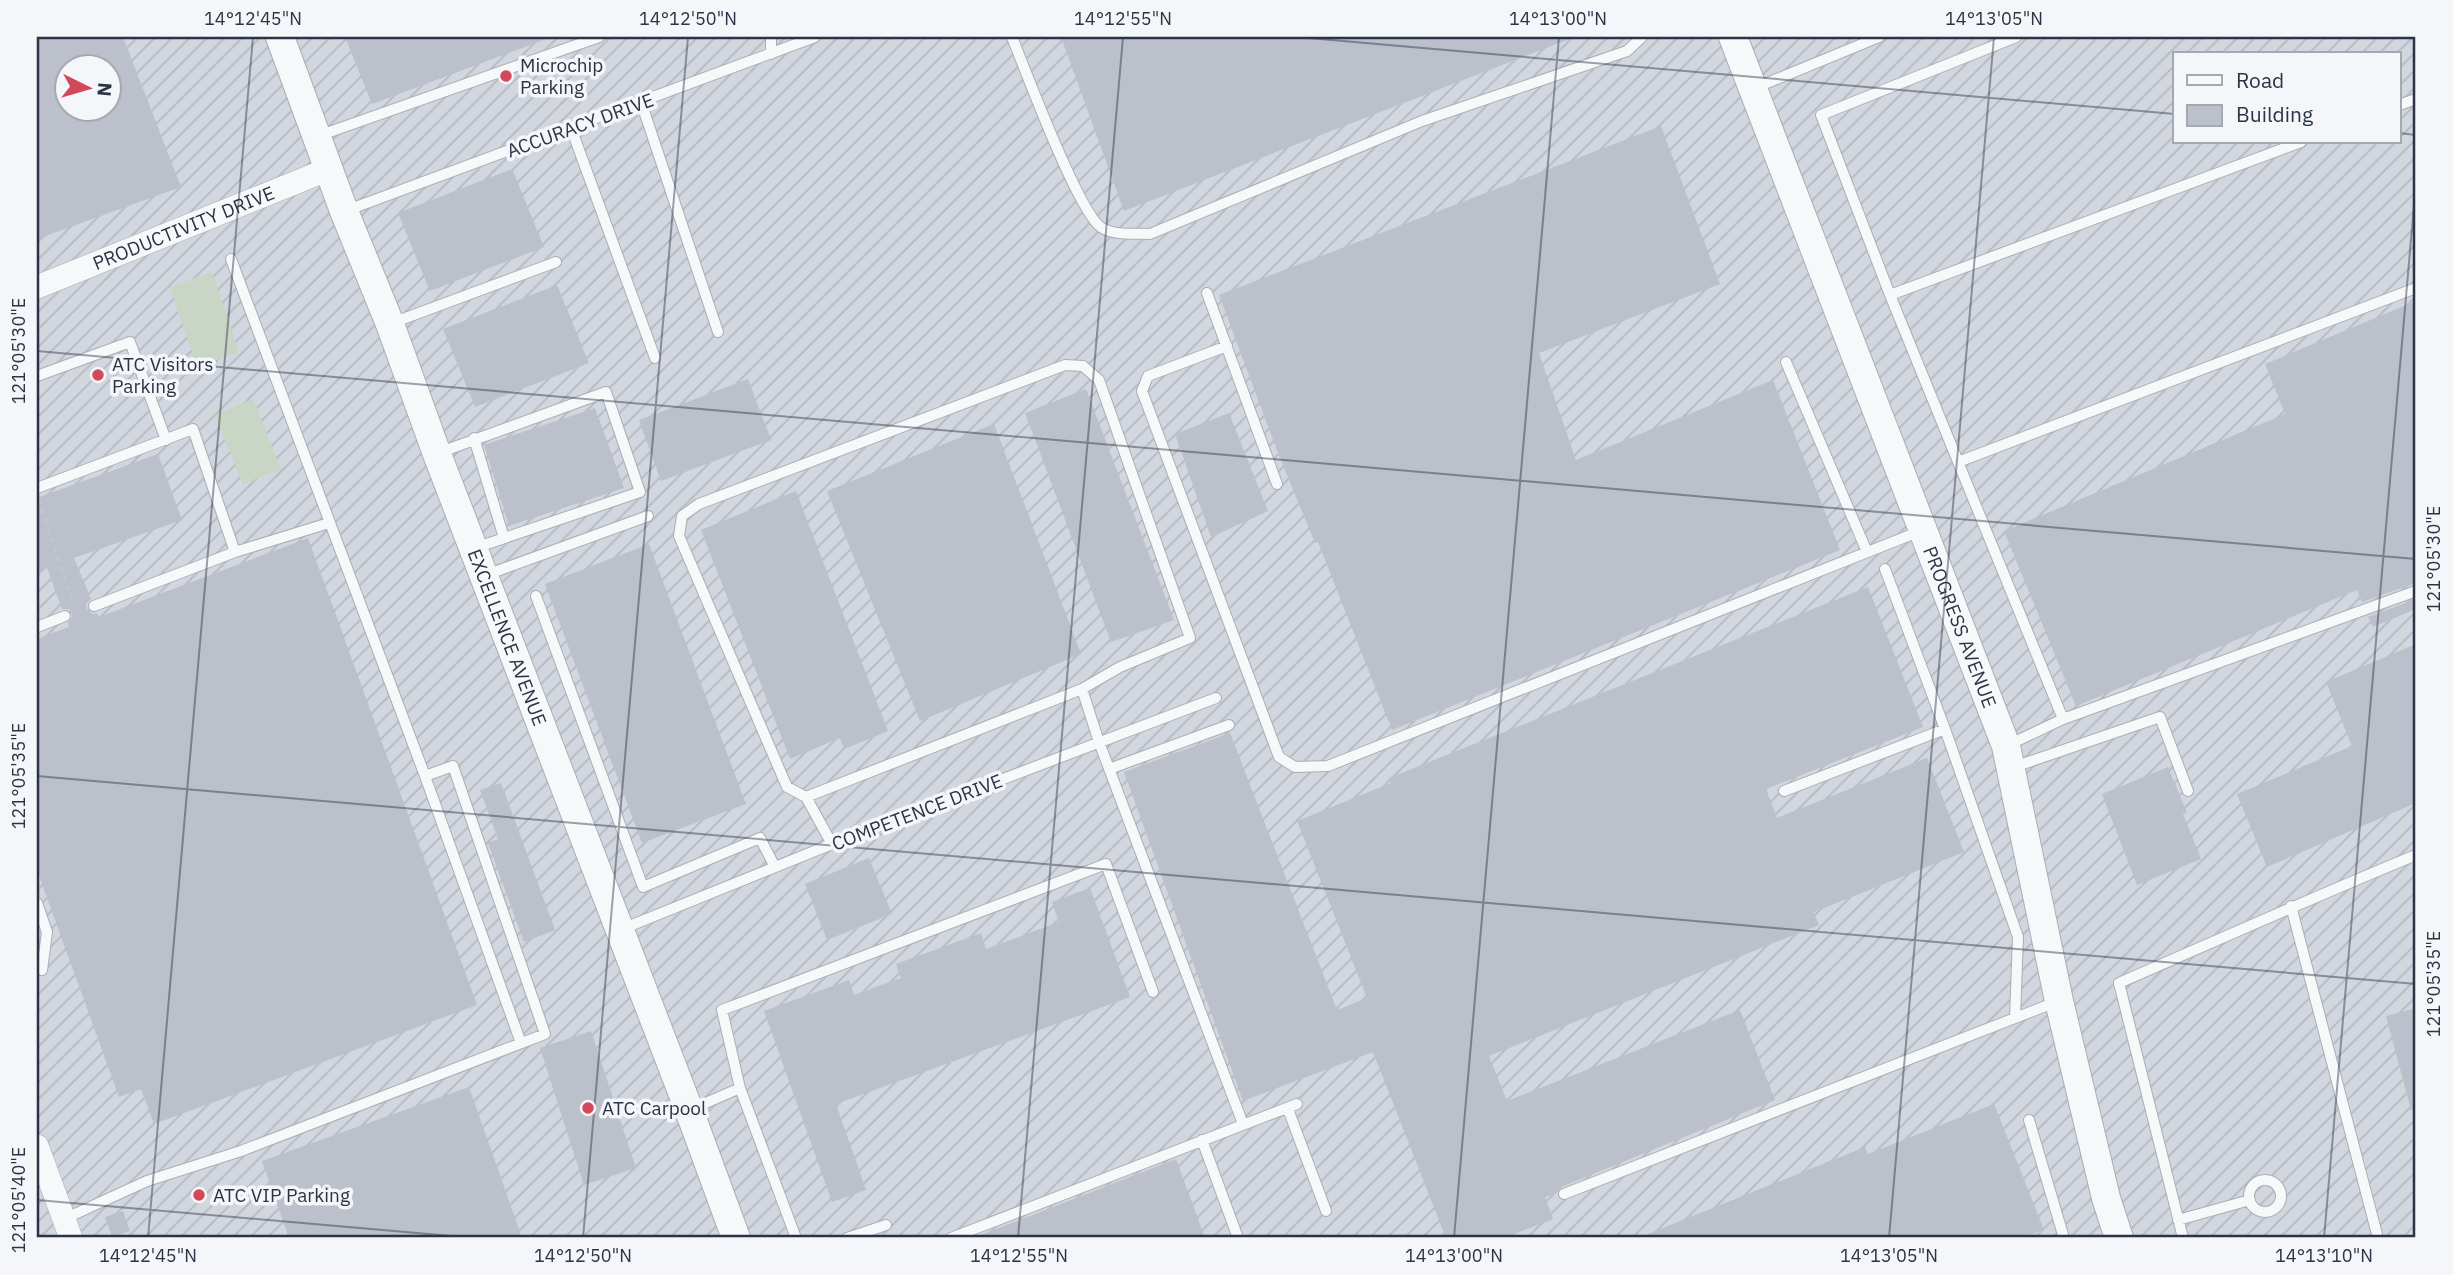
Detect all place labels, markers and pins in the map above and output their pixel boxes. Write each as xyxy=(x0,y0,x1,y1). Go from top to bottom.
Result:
place label: Microchip Parking xyxy=(520,53,603,99)
marker: Microchip Parking xyxy=(498,68,514,84)
place label: ATC Visitors Parking xyxy=(112,352,214,398)
marker: ATC Visitors Parking xyxy=(90,367,106,383)
place label: ATC Carpool xyxy=(602,1096,706,1120)
marker: ATC Carpool xyxy=(580,1100,596,1116)
place label: ATC VIP Parking xyxy=(213,1183,350,1207)
marker: ATC VIP Parking xyxy=(191,1187,207,1203)

